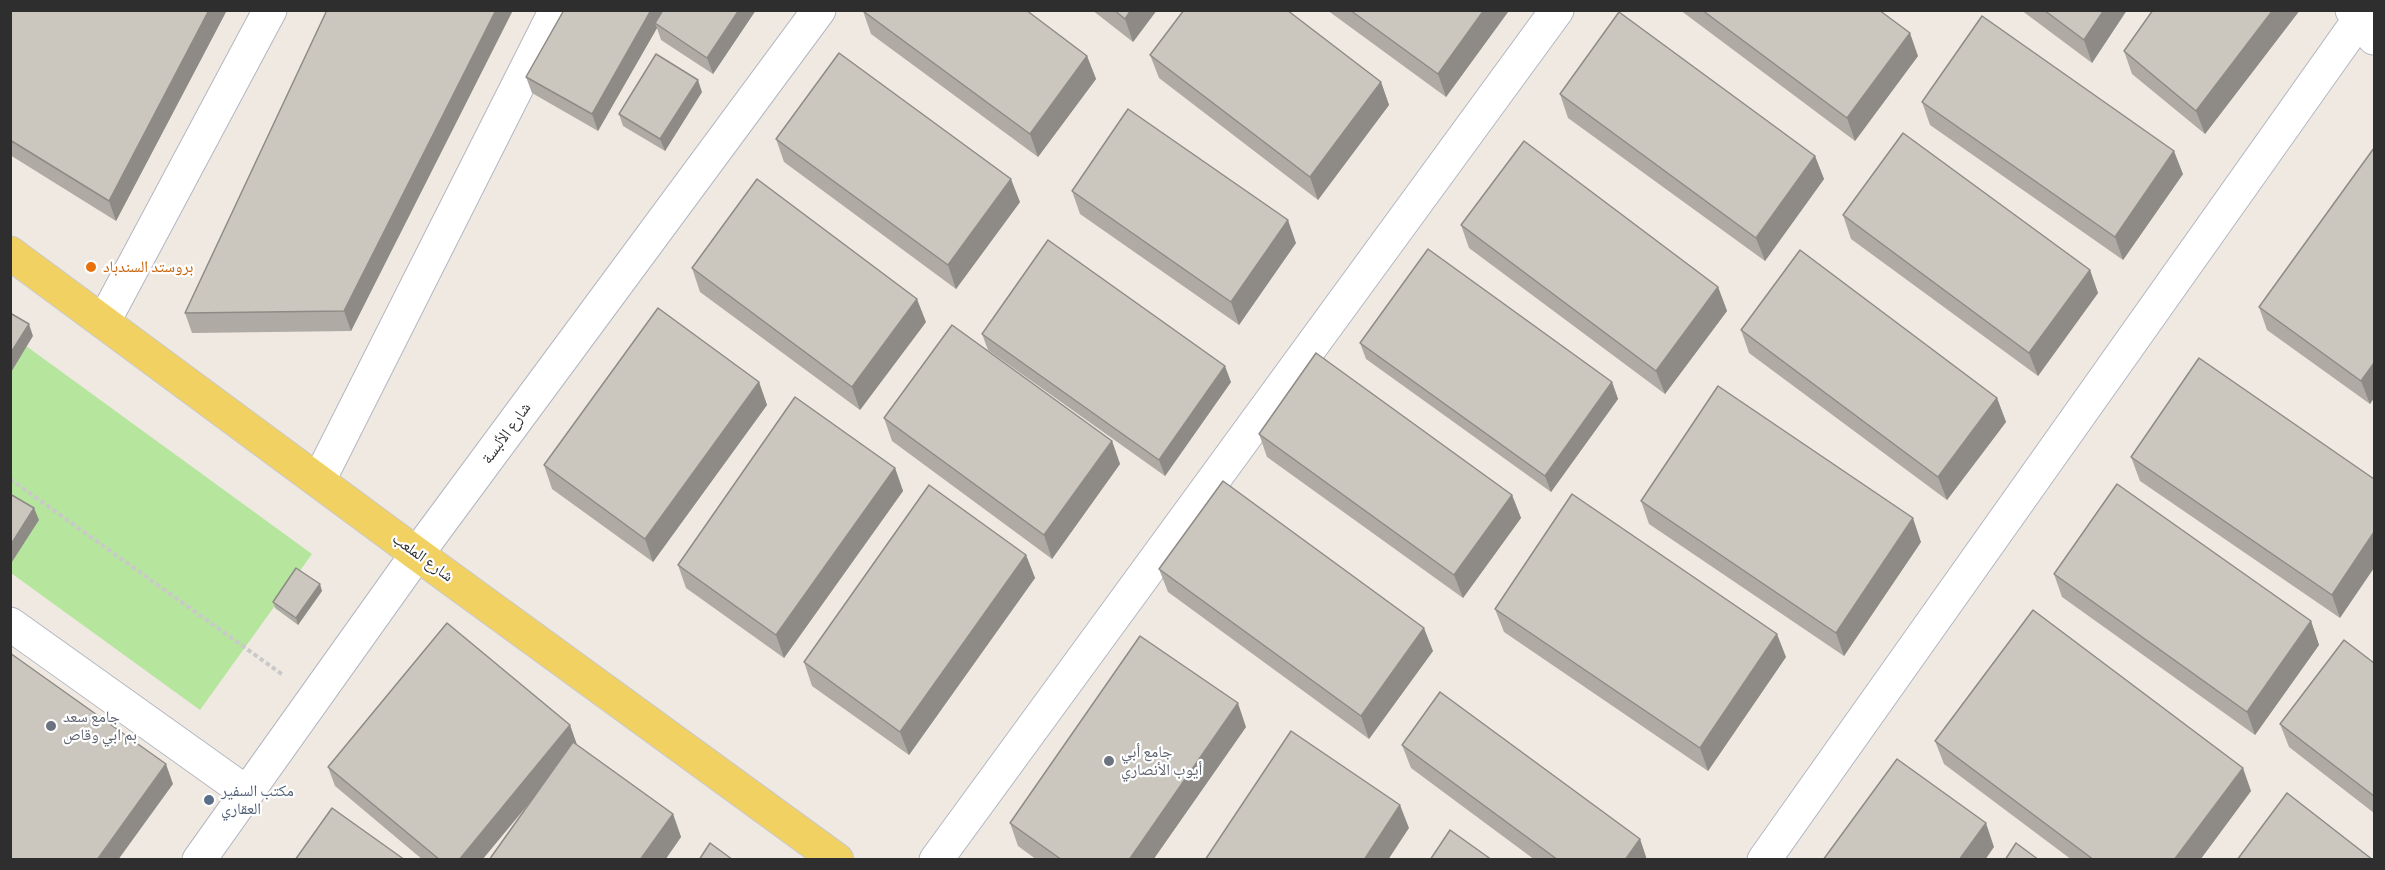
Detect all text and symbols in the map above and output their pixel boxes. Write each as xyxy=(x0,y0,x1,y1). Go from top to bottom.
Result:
place label: بروستد السندباد xyxy=(103,257,193,277)
marker: بروستد السندباد xyxy=(84,260,98,274)
street label: شارع الألبسة xyxy=(477,398,535,468)
street label: شارع الملعب xyxy=(389,528,457,586)
place label: جامع سعد بم ابي وقاص xyxy=(63,707,137,745)
marker: جامع سعد بم ابي وقاص xyxy=(44,719,58,733)
place label: جامع أبي أيوب الأنصاري xyxy=(1121,742,1202,780)
marker: جامع أبي أيوب الأنصاري xyxy=(1102,754,1116,768)
place label: مكتب السفير العقاري xyxy=(221,781,294,819)
marker: مكتب السفير العقاري xyxy=(202,793,216,807)

